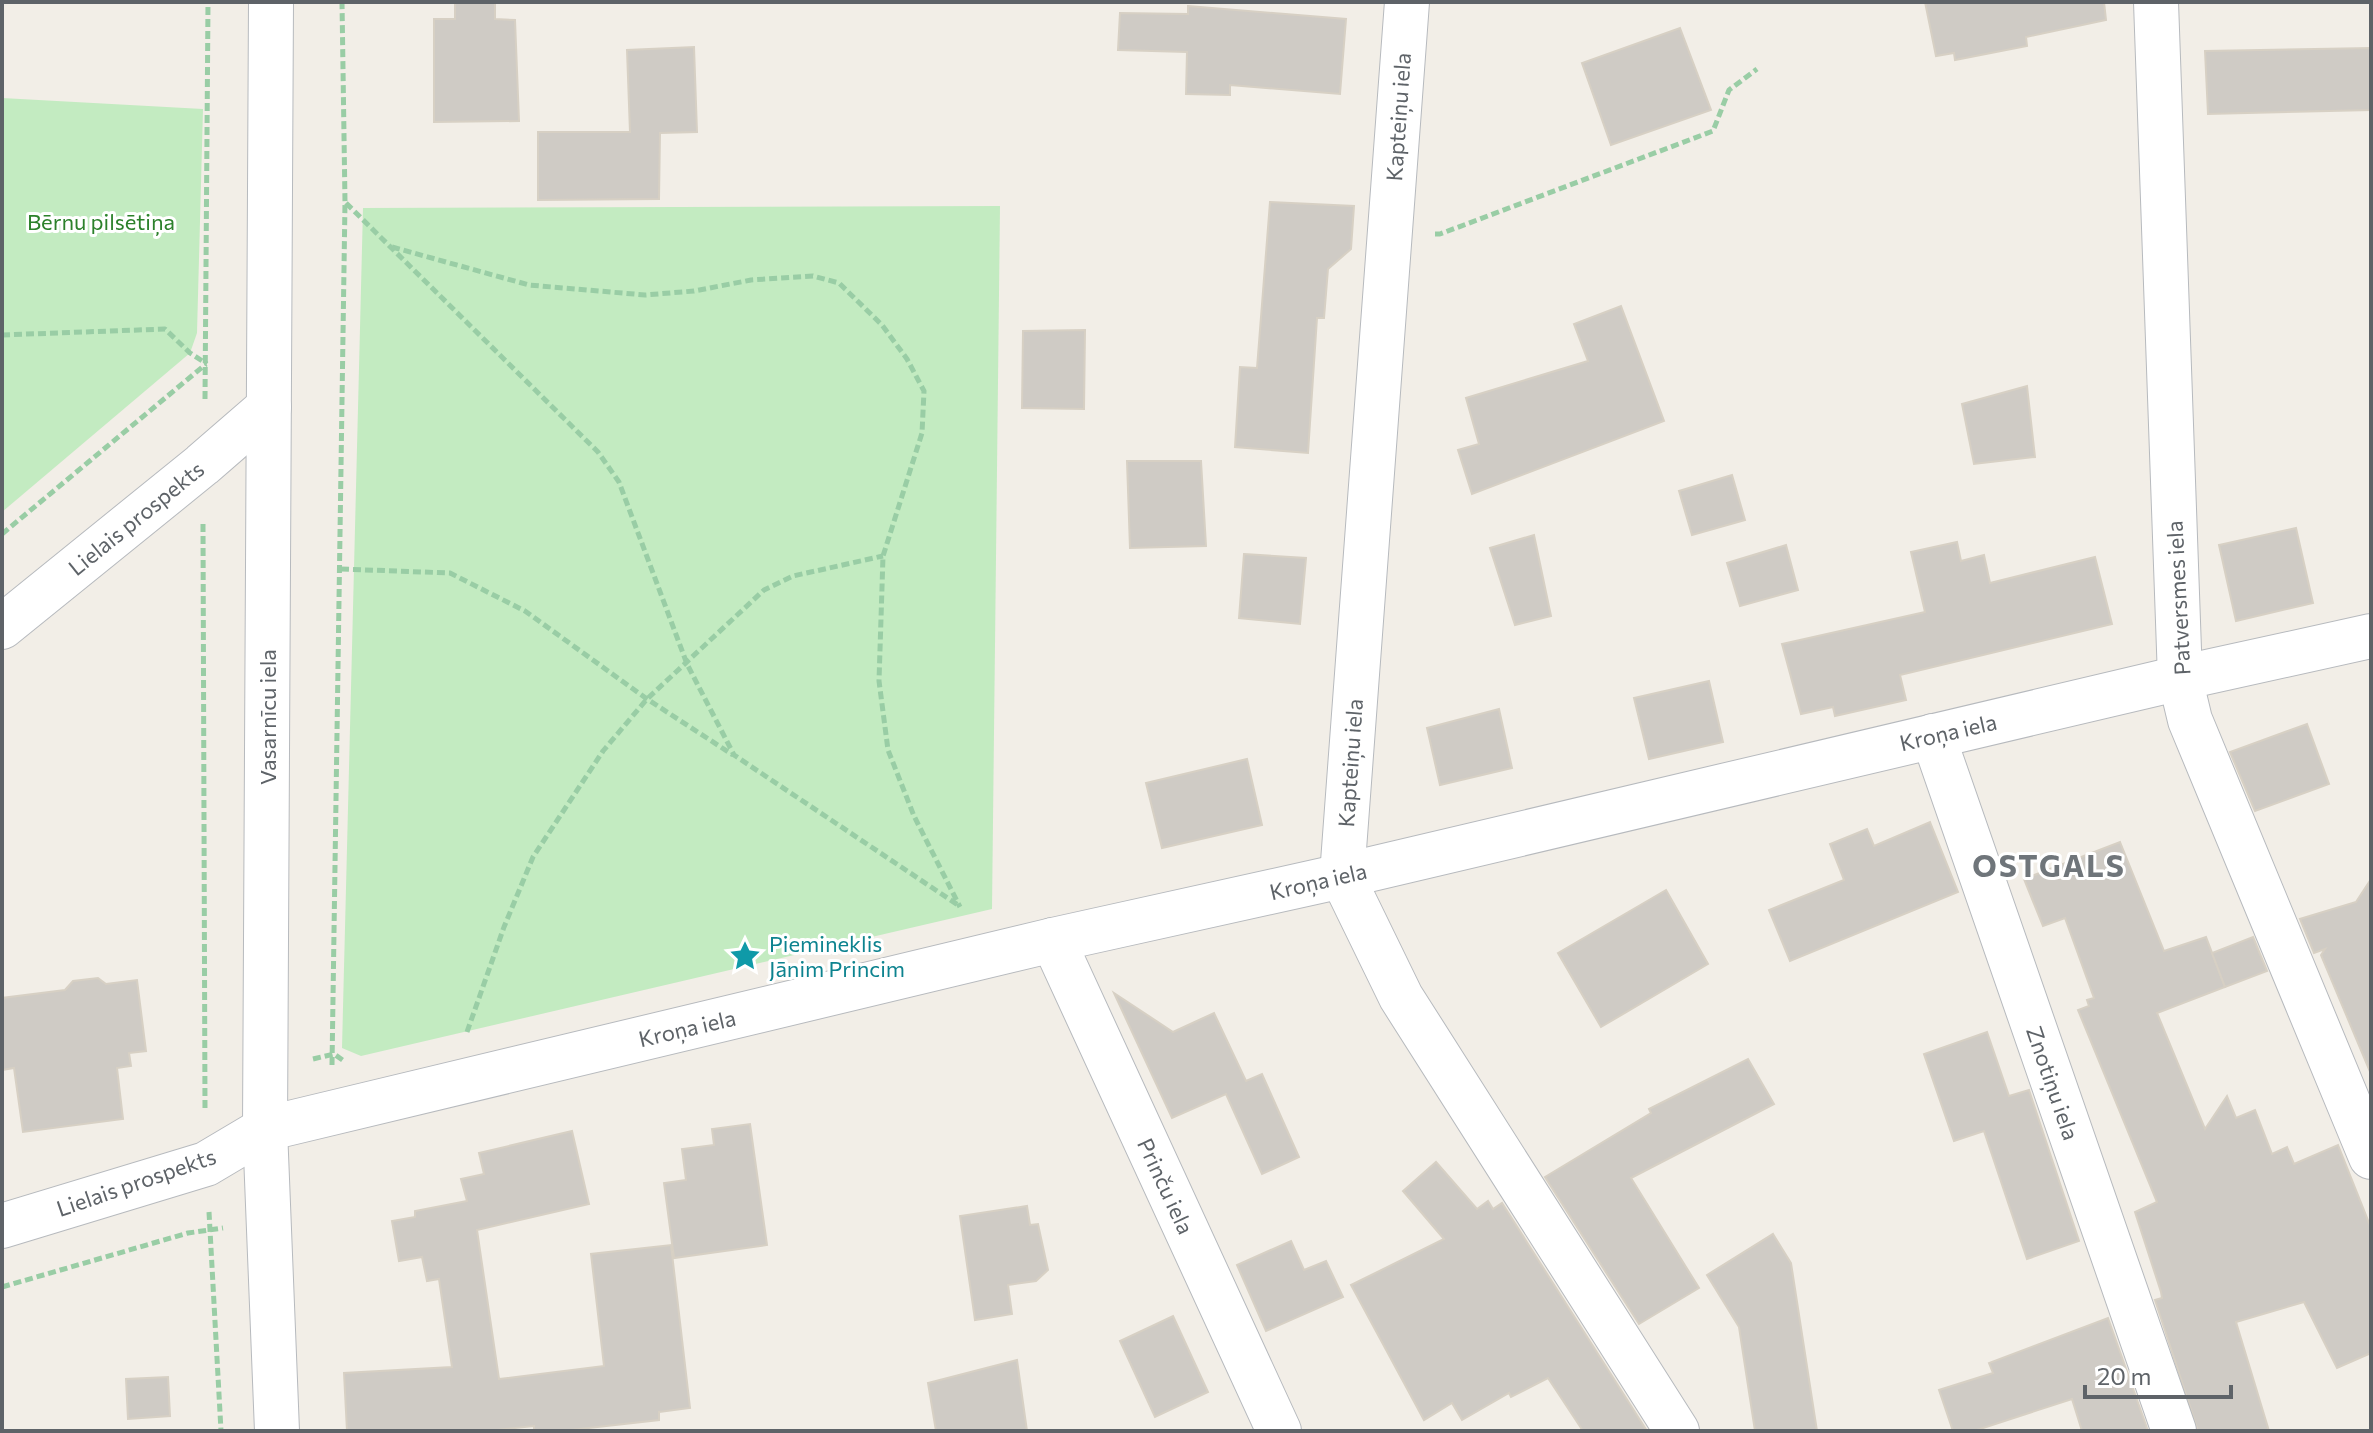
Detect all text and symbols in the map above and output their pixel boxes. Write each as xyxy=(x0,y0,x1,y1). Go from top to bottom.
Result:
street label: Kapteiņu iela xyxy=(1380,52,1417,182)
park label: Bērnu pilsētiņa xyxy=(27,208,175,236)
street label: Lielais prospekts xyxy=(63,455,209,581)
street label: Patversmes iela xyxy=(2160,520,2196,676)
street label: Vasarnīcu iela xyxy=(254,649,281,785)
street label: Kapteiņu iela xyxy=(1332,698,1369,828)
street label: Kroņa iela xyxy=(1897,708,1999,757)
district label: OSTGALS xyxy=(1972,846,2126,883)
street label: Kroņa iela xyxy=(1267,857,1369,906)
place label: Piemineklis Jānim Princim xyxy=(769,930,905,982)
place icon: Piemineklis Jānim Princim xyxy=(728,939,762,973)
street label: Kroņa iela xyxy=(636,1004,738,1053)
street label: Znotiņu iela xyxy=(2020,1023,2085,1144)
street label: Prinču iela xyxy=(1132,1134,1200,1238)
street label: Lielais prospekts xyxy=(53,1142,219,1222)
scale bar xyxy=(2085,1349,2231,1399)
text: 20 m xyxy=(2097,1361,2151,1390)

